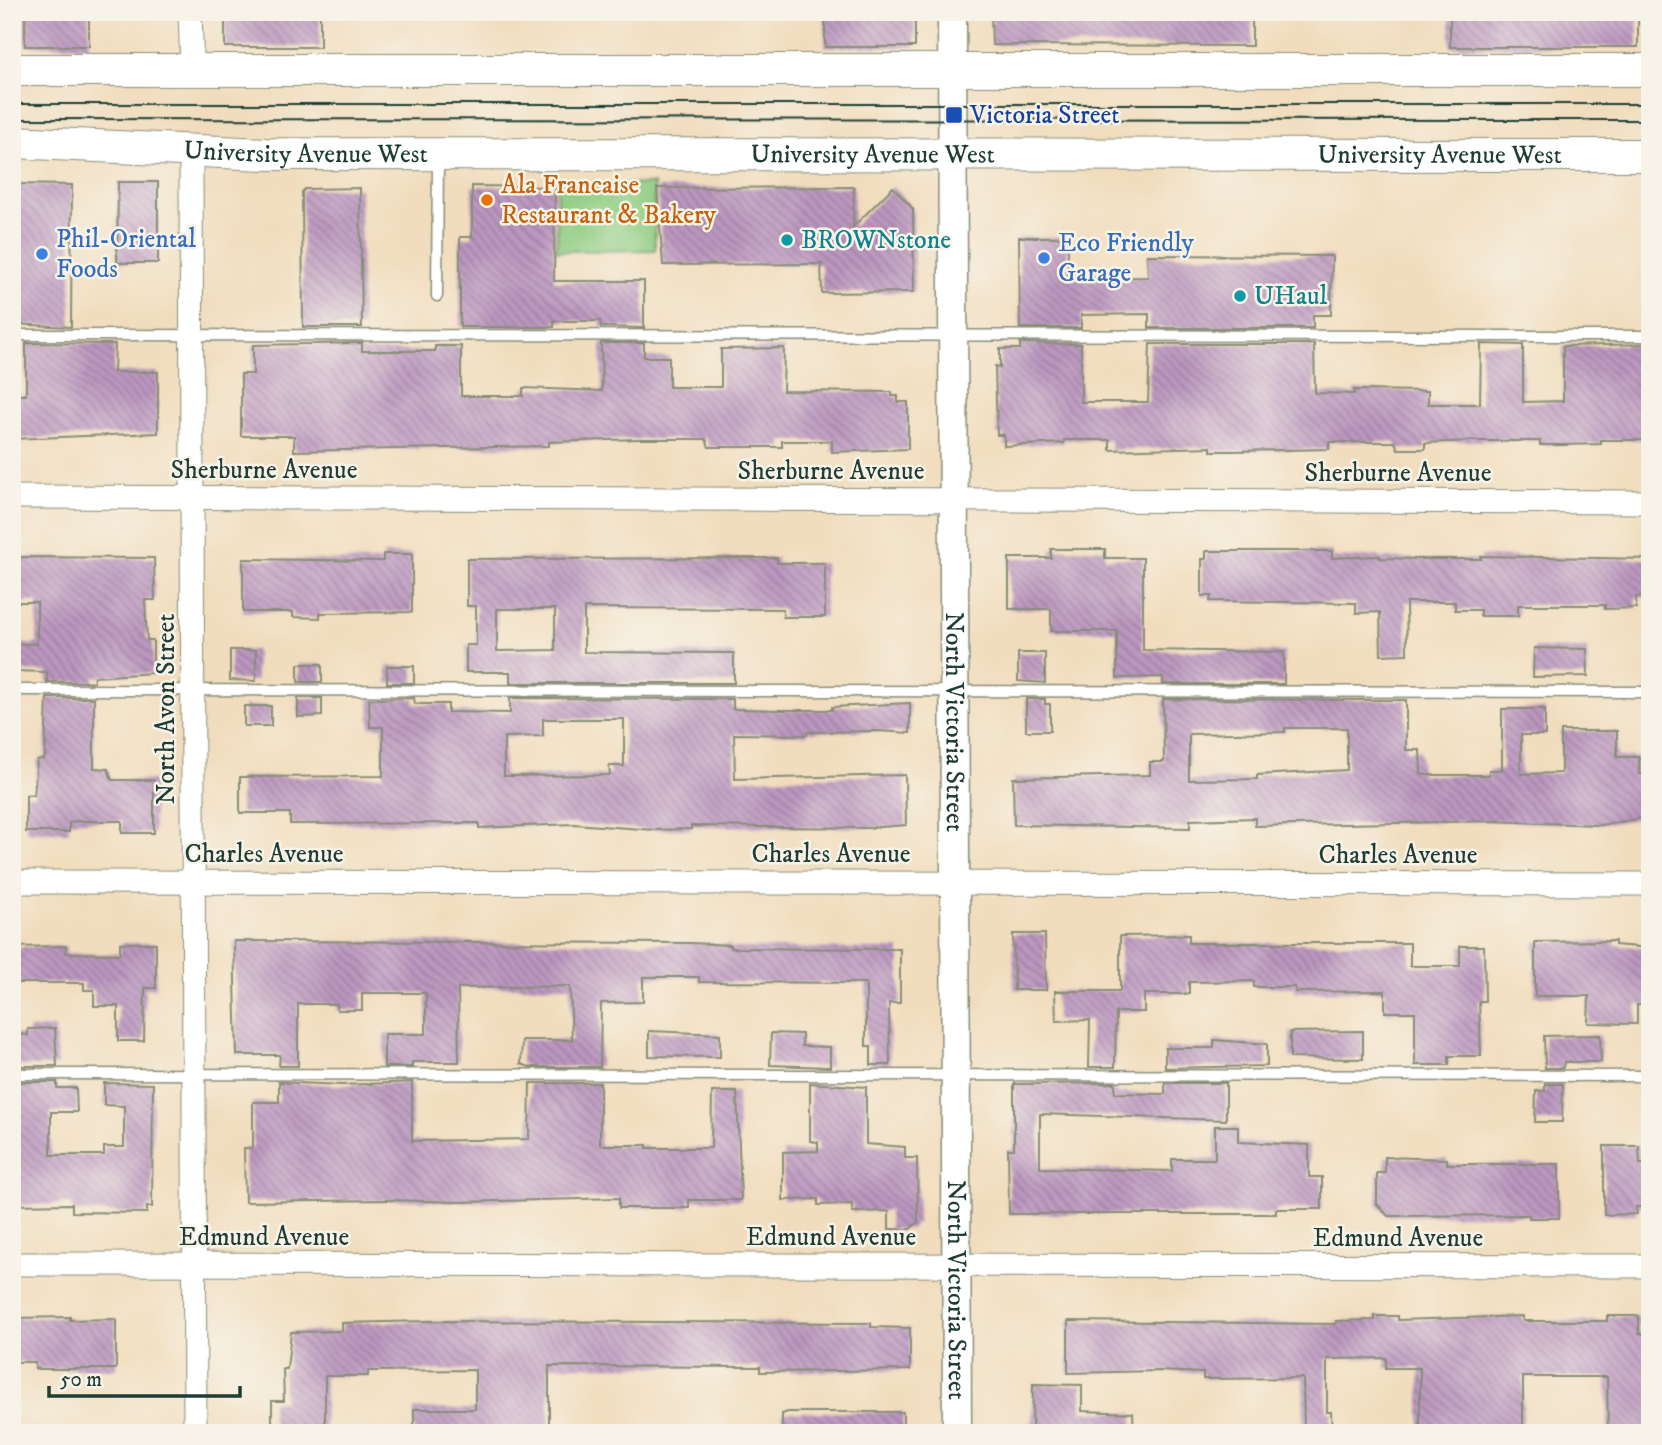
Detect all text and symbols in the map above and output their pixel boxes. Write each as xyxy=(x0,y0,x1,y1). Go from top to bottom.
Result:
place label: Victoria Street xyxy=(969,99,1120,132)
marker: Victoria Street xyxy=(944,105,964,125)
street label: University Avenue West xyxy=(183,134,428,171)
street label: University Avenue West xyxy=(751,138,995,171)
street label: University Avenue West xyxy=(1318,138,1562,171)
place label: Ala Francaise Restaurant & Bakery xyxy=(501,169,717,232)
marker: Ala Francaise Restaurant & Bakery xyxy=(479,192,495,208)
place label: Phil-Oriental Foods xyxy=(56,223,196,286)
place label: BROWNstone xyxy=(801,224,951,257)
place label: Eco Friendly Garage xyxy=(1058,227,1195,290)
marker: BROWNstone xyxy=(779,232,795,248)
marker: Phil-Oriental Foods xyxy=(34,246,50,262)
marker: Eco Friendly Garage xyxy=(1036,250,1052,266)
place label: UHaul xyxy=(1254,280,1328,313)
marker: UHaul xyxy=(1232,288,1248,304)
street label: Sherburne Avenue xyxy=(171,454,357,487)
street label: Sherburne Avenue xyxy=(738,455,924,488)
street label: Sherburne Avenue xyxy=(1305,457,1491,490)
street label: North Victoria Street xyxy=(938,612,971,832)
street label: North Avon Street xyxy=(150,613,183,805)
street label: Charles Avenue xyxy=(184,838,344,871)
street label: Charles Avenue xyxy=(751,838,911,871)
street label: Charles Avenue xyxy=(1318,839,1478,872)
street label: North Victoria Street xyxy=(940,1180,973,1400)
street label: Edmund Avenue xyxy=(179,1221,349,1254)
street label: Edmund Avenue xyxy=(746,1221,916,1254)
street label: Edmund Avenue xyxy=(1313,1222,1483,1255)
scale bar xyxy=(49,1354,240,1398)
text: 50 m xyxy=(60,1367,102,1393)

